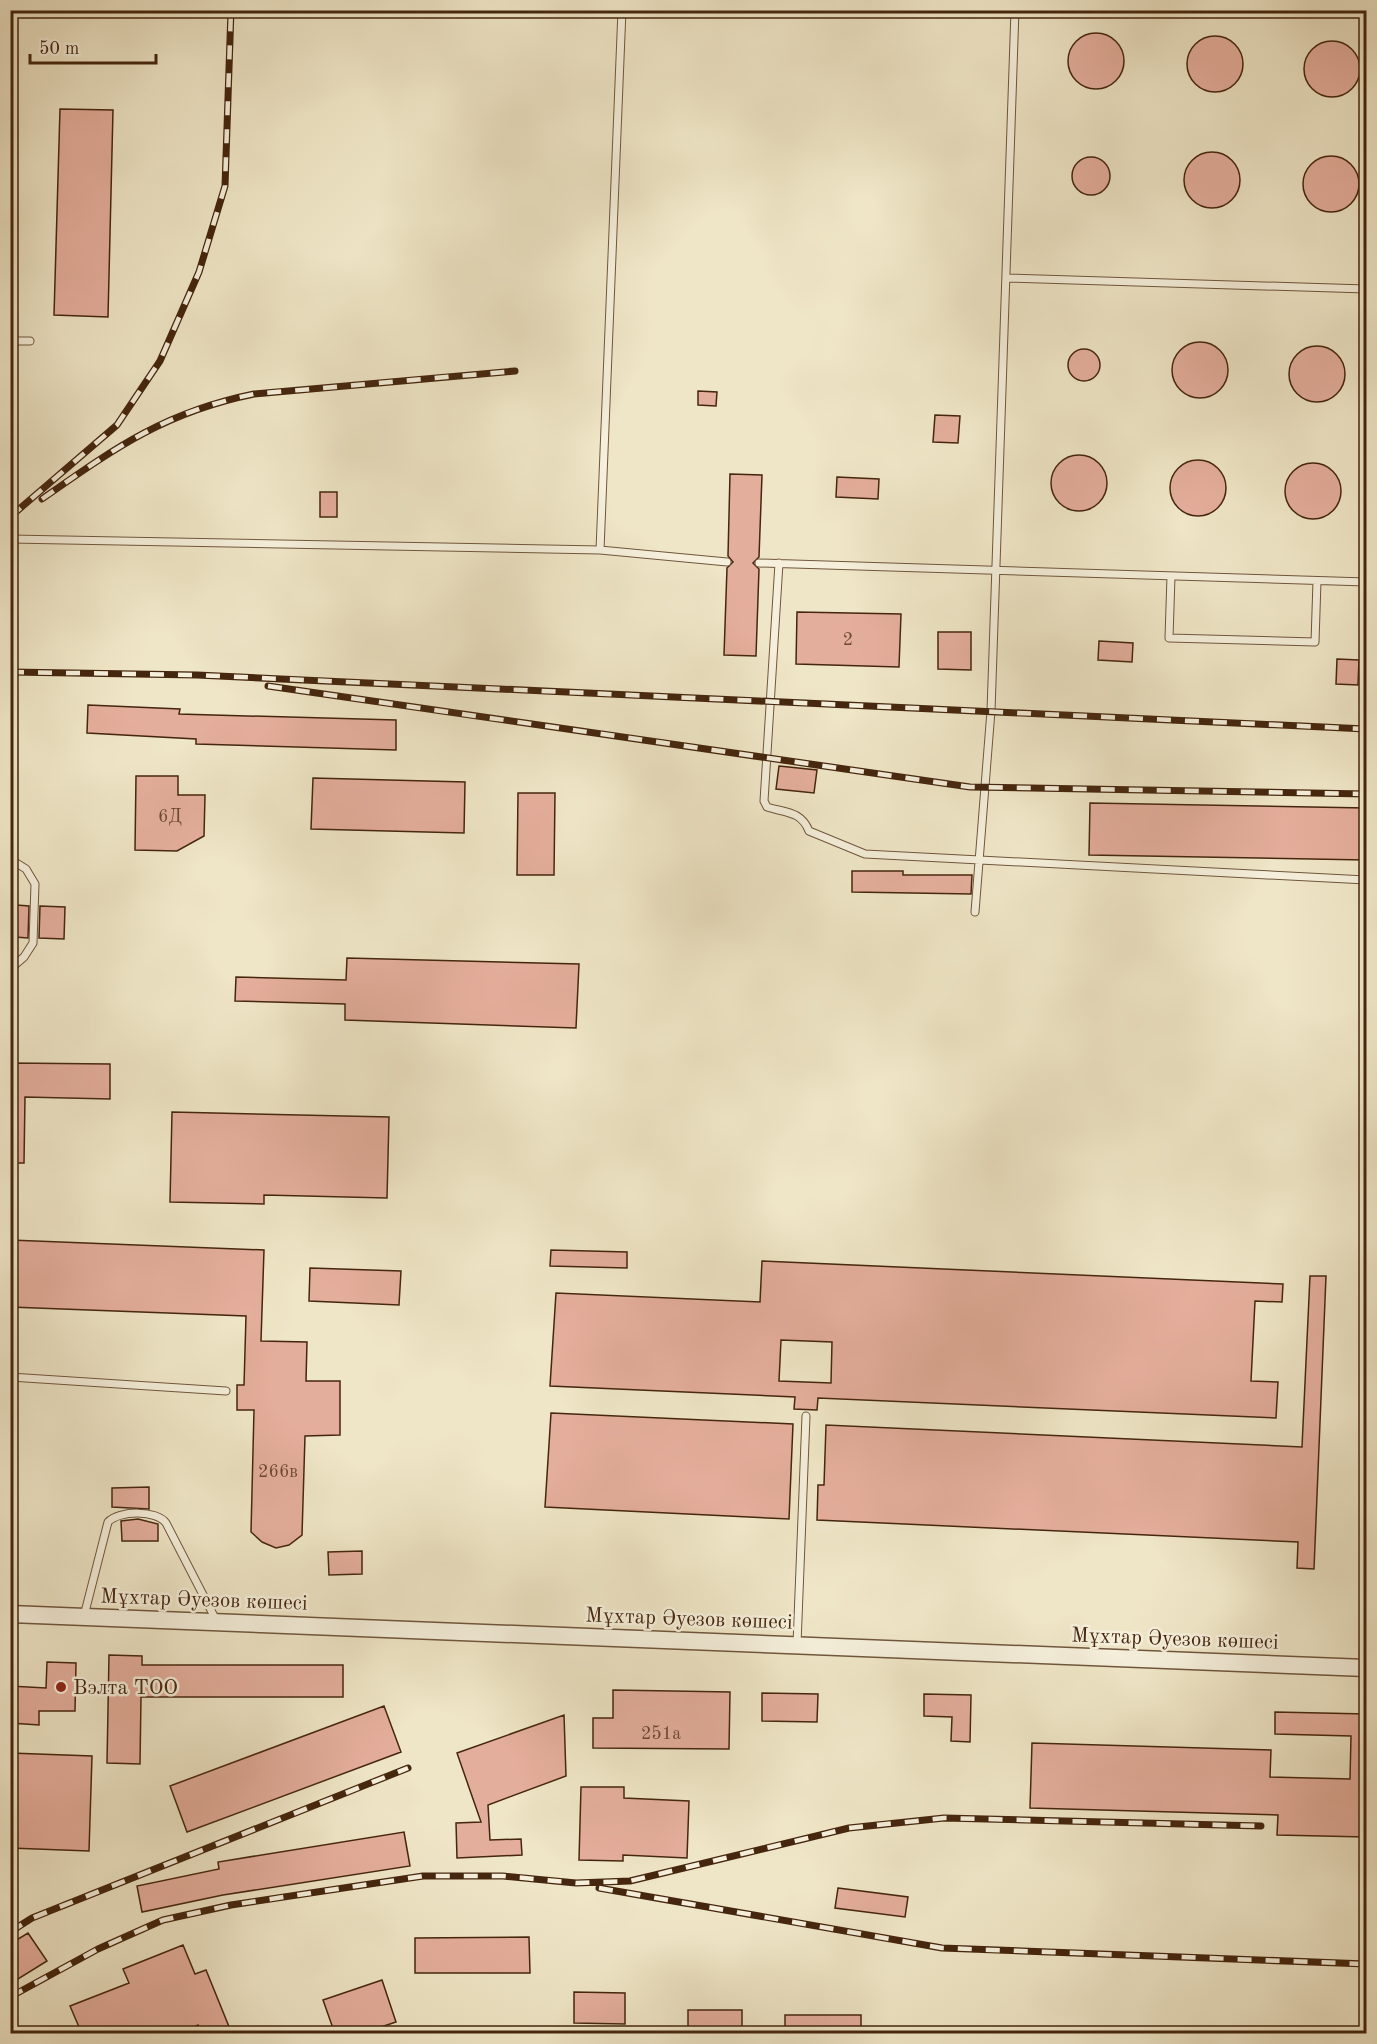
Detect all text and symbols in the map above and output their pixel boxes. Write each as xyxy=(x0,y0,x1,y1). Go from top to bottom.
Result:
scale bar xyxy=(30,27,156,65)
text: 50 m xyxy=(39,40,79,58)
house number: 2 xyxy=(843,631,853,649)
house number: 6Д xyxy=(158,808,182,826)
house number: 266в xyxy=(258,1463,298,1481)
street label: Мұхтар Әуезов көшесі xyxy=(100,1586,308,1615)
street label: Мұхтар Әуезов көшесі xyxy=(585,1605,793,1634)
street label: Мұхтар Әуезов көшесі xyxy=(1071,1625,1279,1654)
place label: Вэлта ТОО xyxy=(73,1678,178,1699)
marker: Вэлта ТОО xyxy=(54,1680,68,1694)
house number: 251а xyxy=(641,1725,681,1743)

